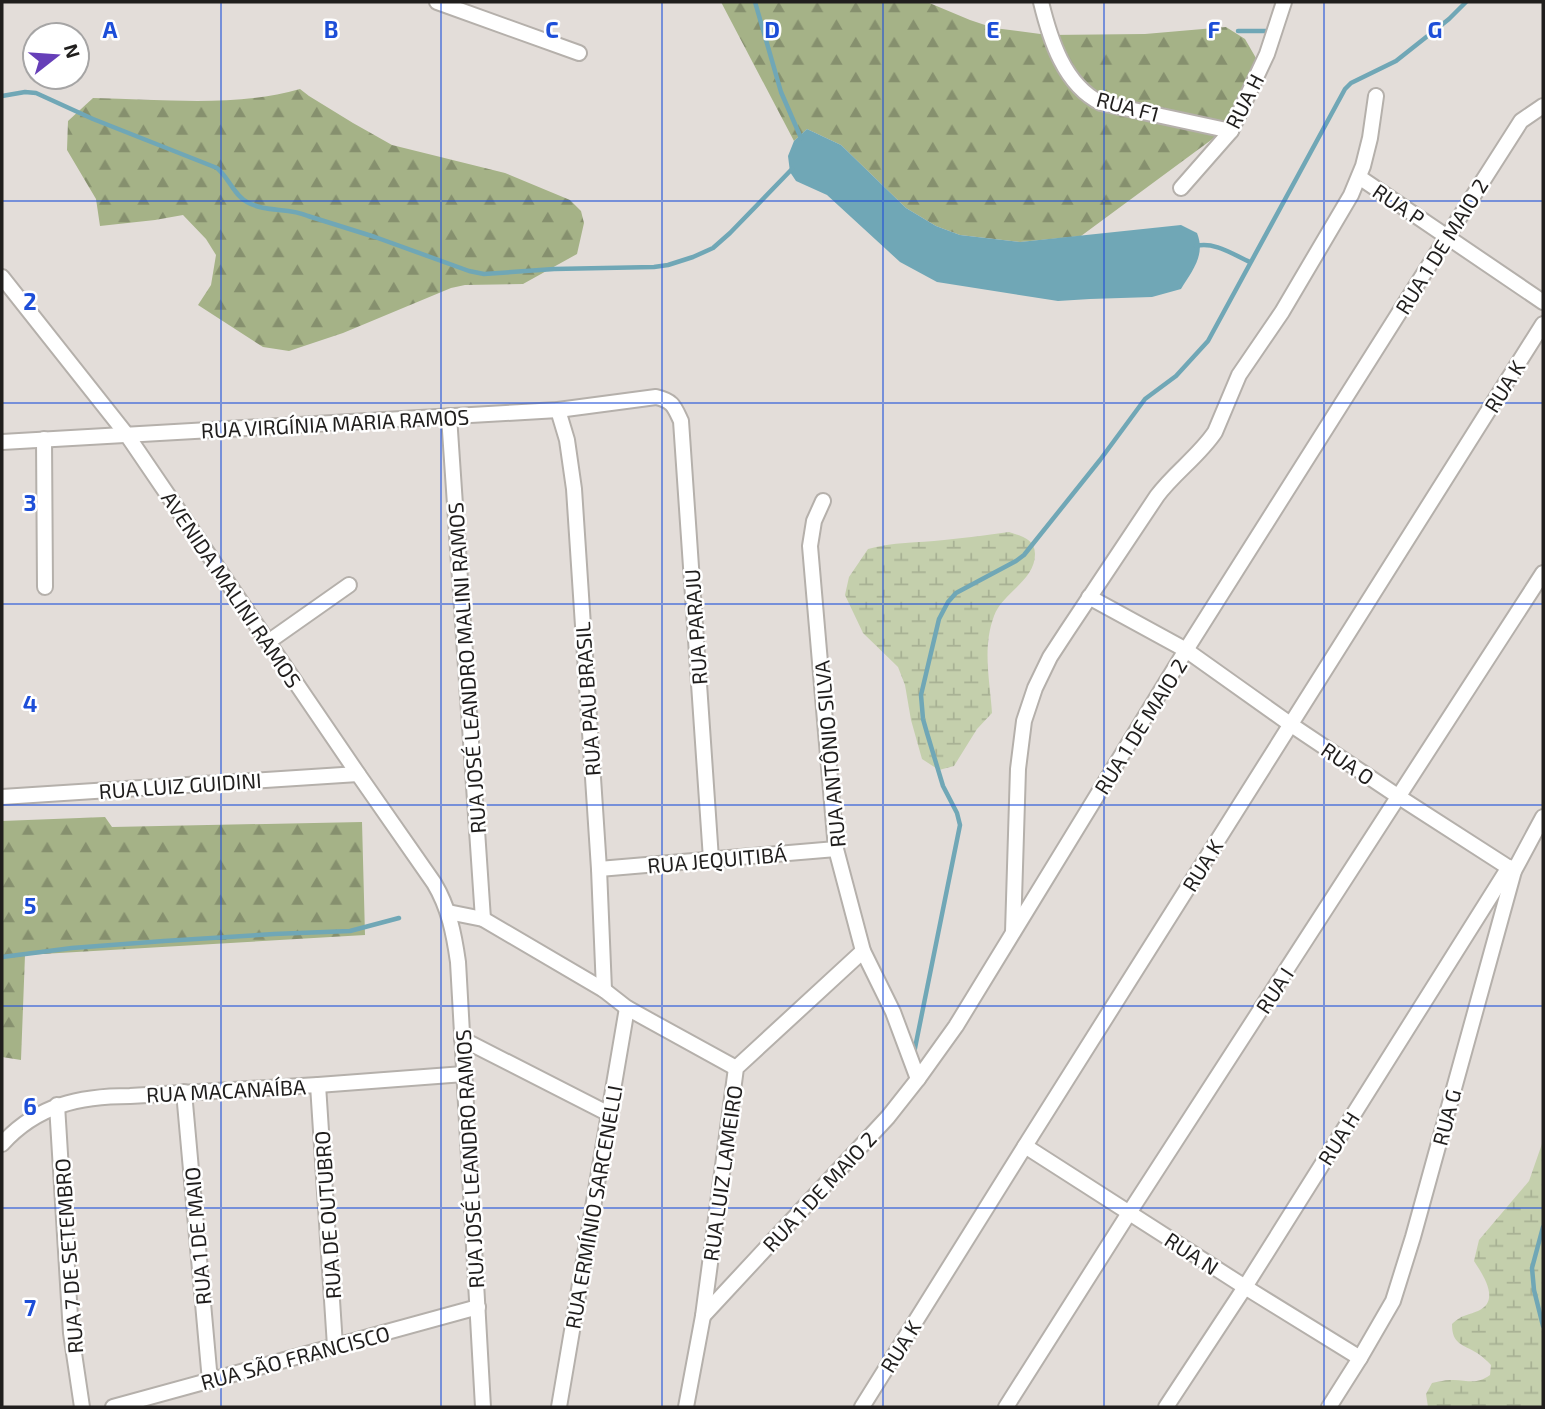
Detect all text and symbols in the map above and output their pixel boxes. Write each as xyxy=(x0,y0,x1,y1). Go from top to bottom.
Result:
text: A xyxy=(102,15,118,43)
text: B xyxy=(324,15,338,43)
text: C xyxy=(545,15,559,43)
text: D xyxy=(764,15,780,43)
text: E xyxy=(986,15,1000,43)
text: F xyxy=(1208,15,1221,43)
text: G xyxy=(1428,15,1442,43)
north arrow xyxy=(21,21,91,91)
text: N xyxy=(60,41,86,61)
street label: RUA H xyxy=(1220,69,1268,133)
street label: RUA F1 xyxy=(1094,86,1162,126)
street label: RUA 1 DE MAIO 2 xyxy=(1389,174,1493,318)
street label: RUA P xyxy=(1369,178,1429,230)
text: 2 xyxy=(23,287,37,315)
street label: RUA K xyxy=(1478,355,1530,417)
street label: RUA VIRGÍNIA MARIA RAMOS xyxy=(200,403,470,443)
street label: AVENIDA MALINI RAMOS xyxy=(157,486,307,692)
text: 3 xyxy=(23,488,37,516)
street label: RUA JOSÉ LEANDRO MALINI RAMOS xyxy=(442,501,490,835)
street label: RUA PARAJU xyxy=(678,568,712,686)
street label: RUA PAU BRASIL xyxy=(569,621,605,777)
street label: RUA 1 DE MAIO 2 xyxy=(1088,654,1192,798)
street label: RUA ANTÔNIO SILVA xyxy=(808,659,850,849)
text: 4 xyxy=(23,689,37,717)
street label: RUA O xyxy=(1317,736,1379,790)
street label: RUA LUIZ GUIDINI xyxy=(98,767,262,803)
street label: RUA K xyxy=(1176,834,1228,896)
street label: RUA JEQUITIBÁ xyxy=(646,840,788,879)
text: 5 xyxy=(24,891,36,919)
street label: RUA I xyxy=(1250,962,1298,1018)
street label: RUA JOSÉ LEANDRO RAMOS xyxy=(450,1029,488,1289)
street label: RUA MACANAÍBA xyxy=(145,1073,307,1107)
street label: RUA ERMÍNIO SARCENELLI xyxy=(559,1083,627,1331)
street label: RUA LUIZ LAMEIRO xyxy=(697,1084,747,1262)
street label: RUA G xyxy=(1427,1086,1465,1148)
text: 6 xyxy=(23,1092,37,1120)
street label: RUA H xyxy=(1312,1107,1364,1169)
street label: RUA 1 DE MAIO 2 xyxy=(757,1126,881,1256)
street label: RUA DE OUTUBRO xyxy=(309,1130,345,1300)
street label: RUA 7 DE SETEMBRO xyxy=(49,1157,87,1355)
street label: RUA 1 DE MAIO xyxy=(179,1166,215,1306)
street label: RUA N xyxy=(1160,1226,1224,1280)
text: 7 xyxy=(24,1293,36,1321)
street label: RUA K xyxy=(874,1315,926,1377)
street label: RUA SÃO FRANCISCO xyxy=(198,1320,392,1394)

